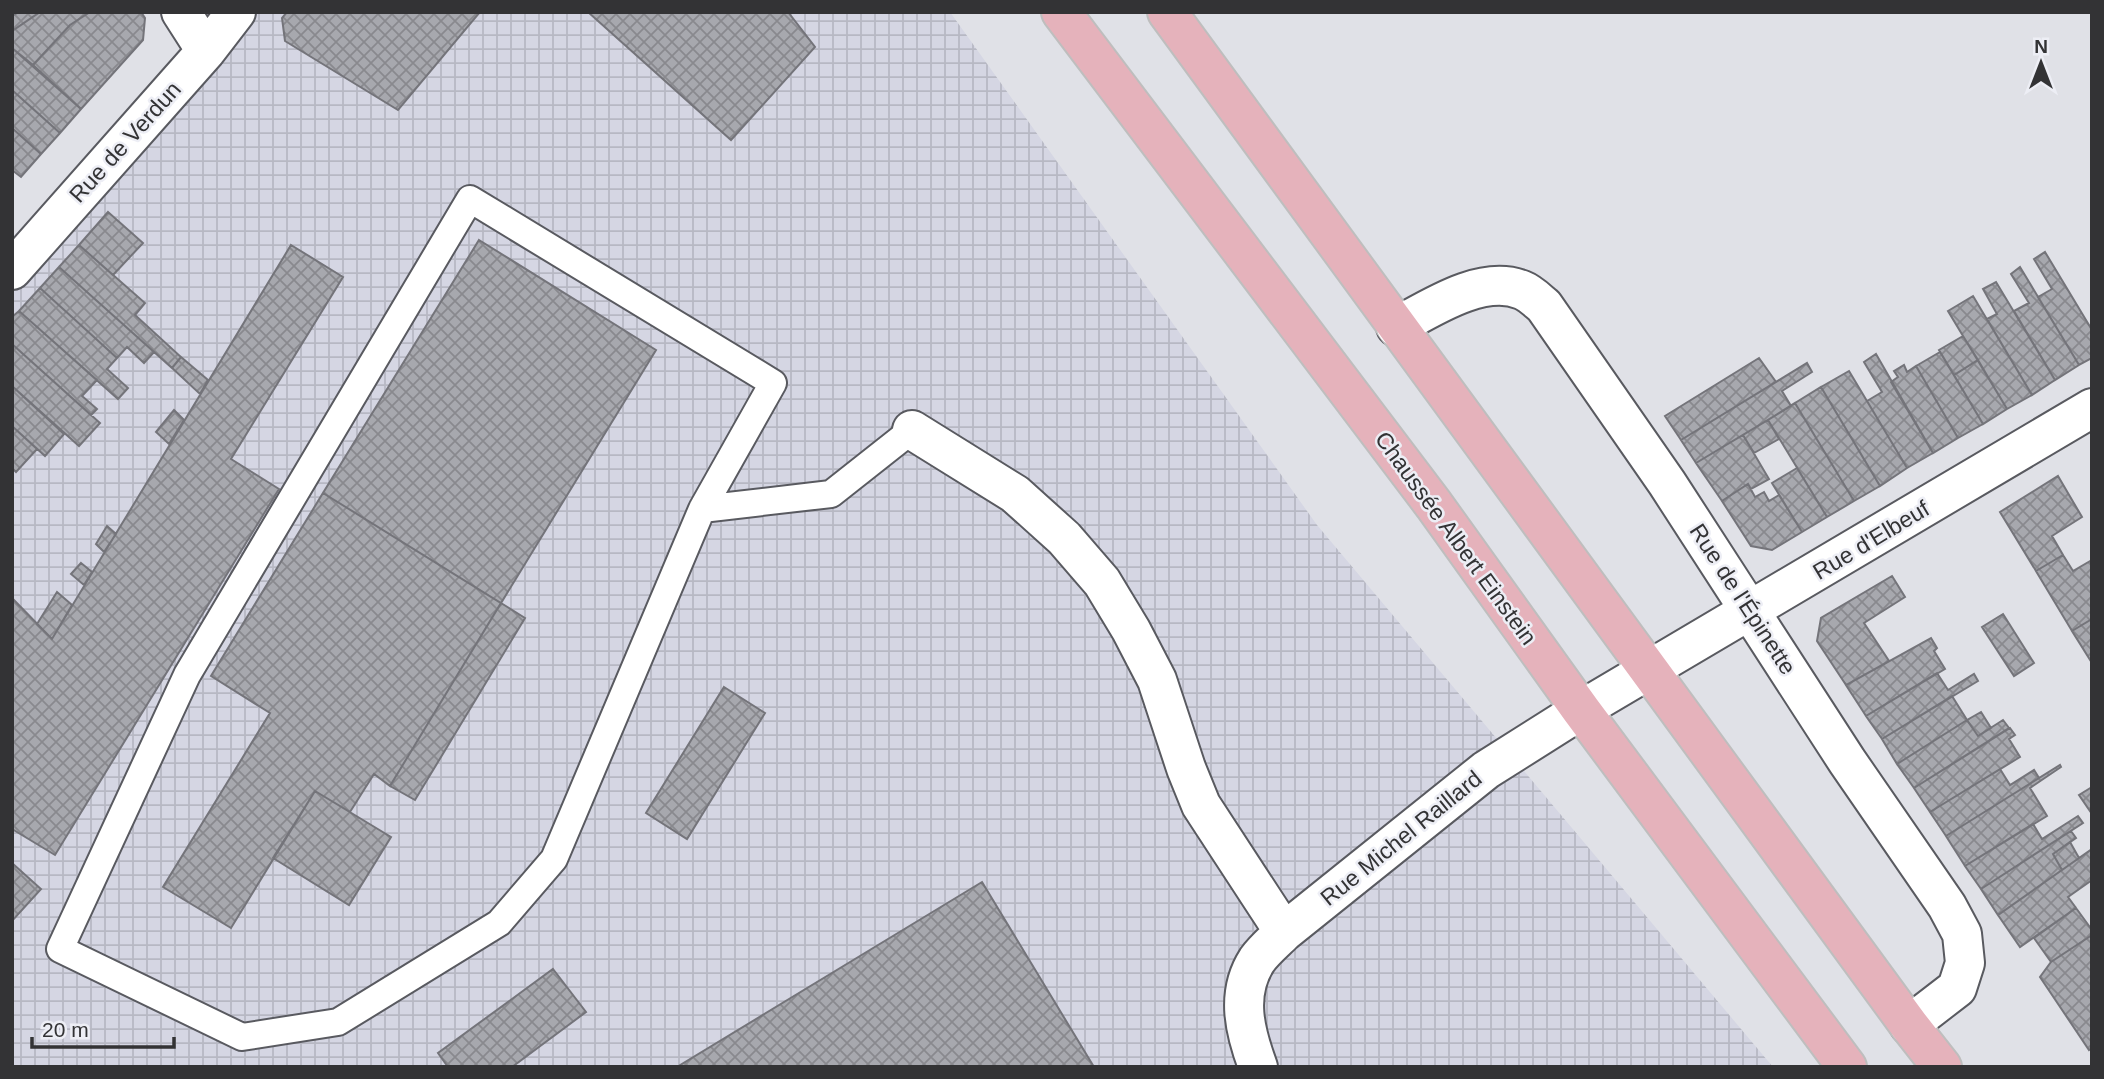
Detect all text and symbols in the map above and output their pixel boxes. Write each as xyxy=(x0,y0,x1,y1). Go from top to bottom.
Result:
north arrow xyxy=(2006,28,2076,98)
text: N xyxy=(2034,36,2048,57)
street label: Rue de Verdun xyxy=(64,76,186,208)
street label: Chaussée Albert Einstein xyxy=(1370,426,1542,650)
street label: Rue d'Elbeuf xyxy=(1808,495,1934,585)
street label: Rue de l'Épinette xyxy=(1685,519,1801,679)
street label: Rue Michel Raillard xyxy=(1315,765,1487,911)
scale bar xyxy=(32,1006,173,1050)
text: 20 m xyxy=(42,1018,89,1041)

